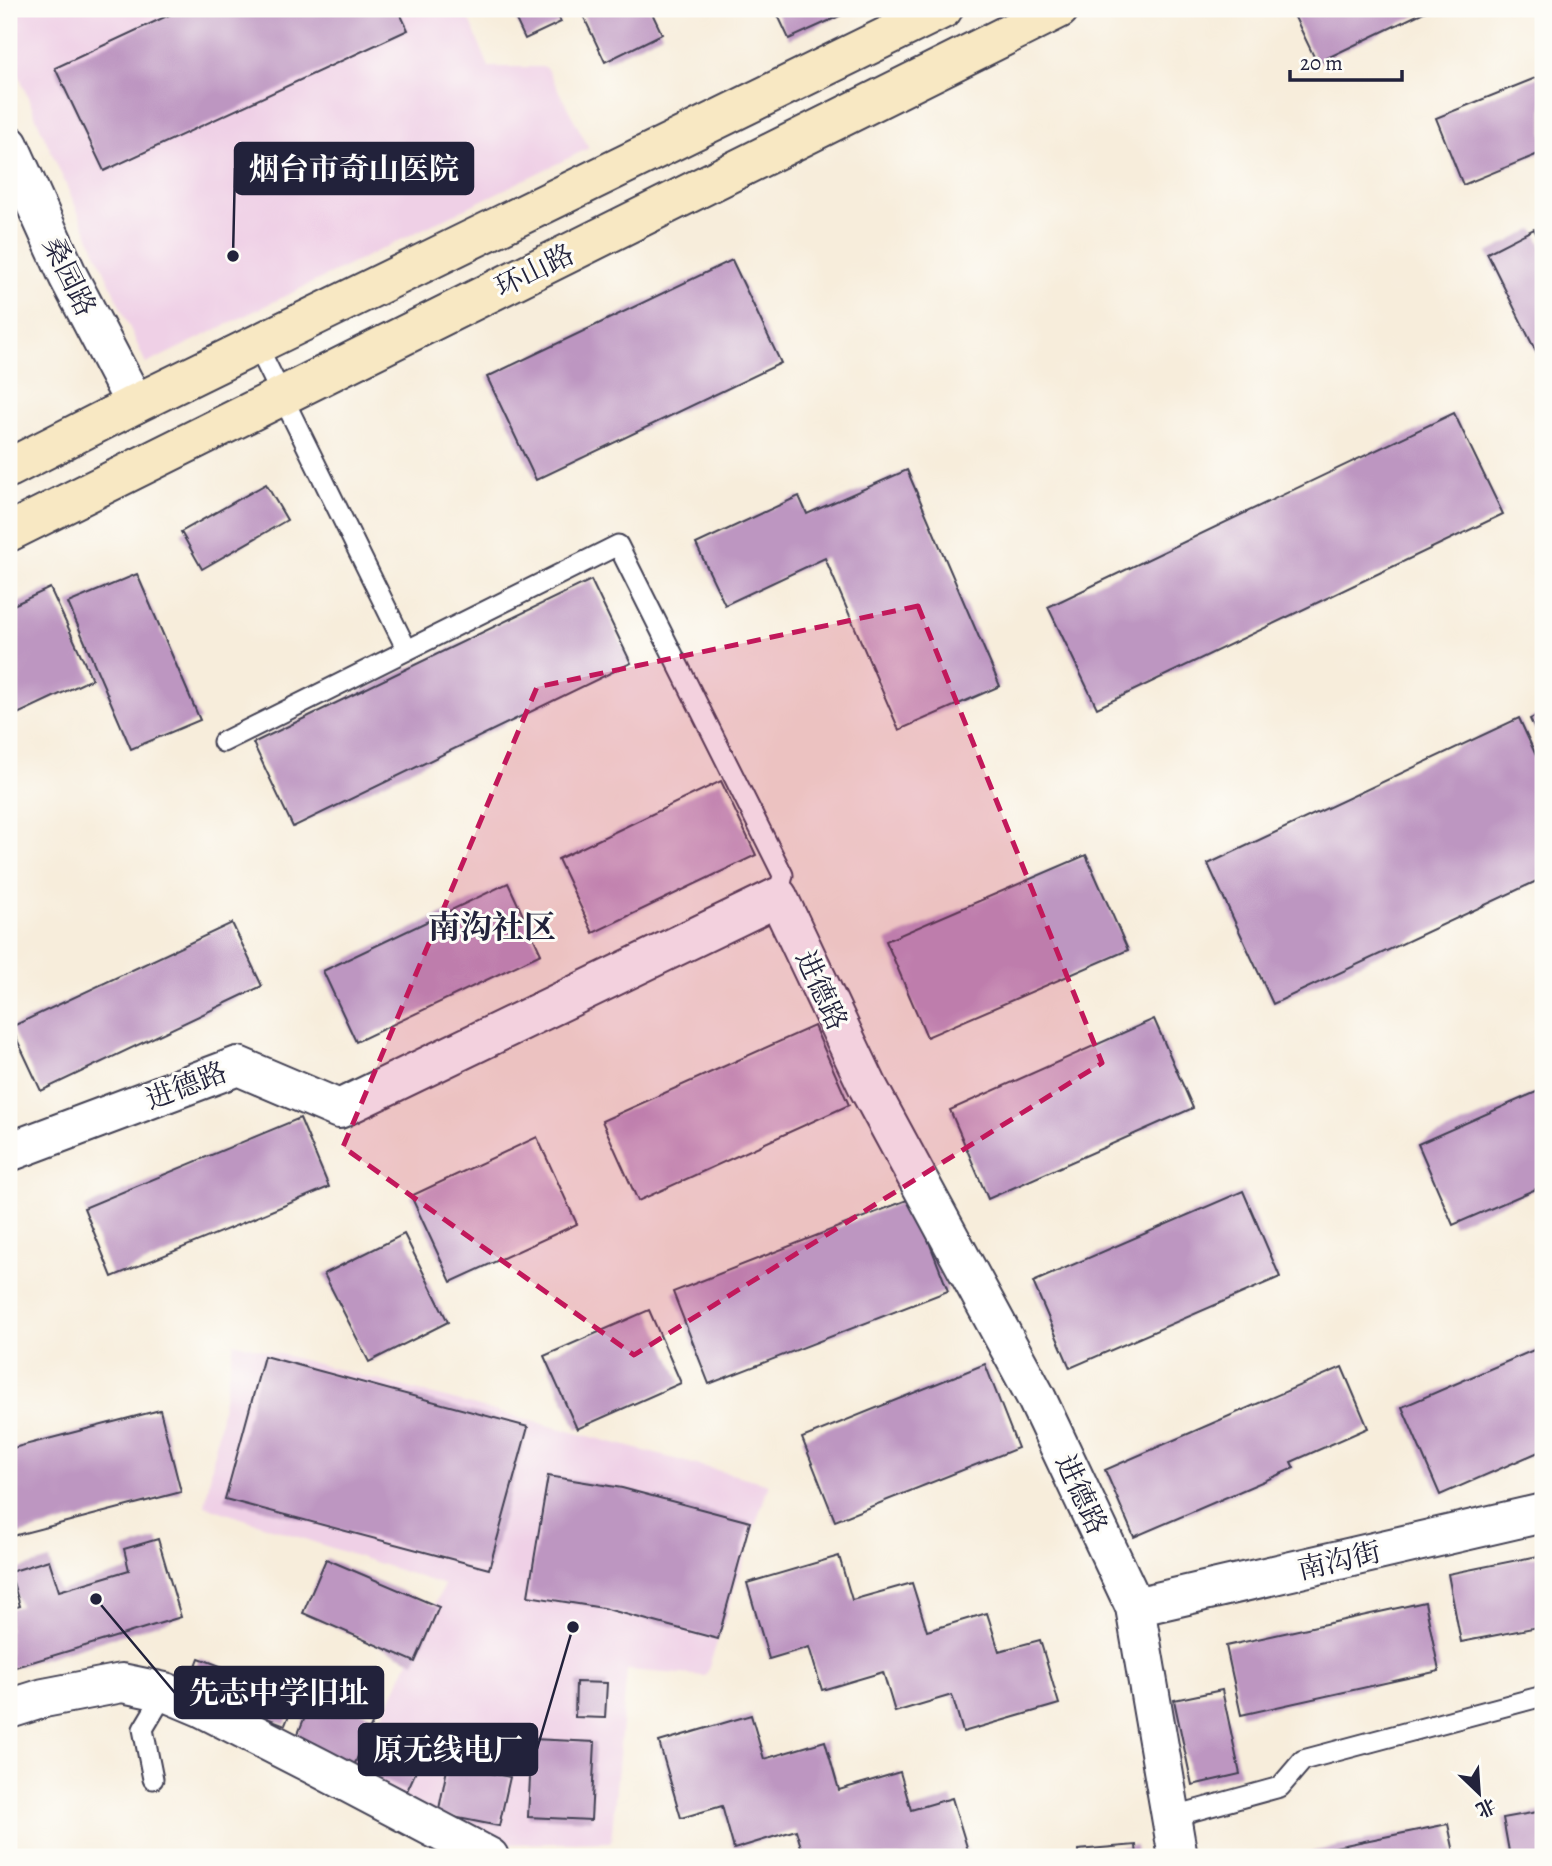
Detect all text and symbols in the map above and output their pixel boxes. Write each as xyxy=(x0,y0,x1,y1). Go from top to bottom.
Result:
scale bar xyxy=(1290,38,1402,82)
text: 20 m xyxy=(1300,49,1343,77)
callout: 烟台市奇山医院 xyxy=(235,143,473,194)
text: 烟台市奇山医院 xyxy=(249,149,459,189)
street label: 桑园路 xyxy=(34,230,105,323)
street label: 环山路 xyxy=(488,235,581,306)
district label: 南沟社区 xyxy=(428,905,556,949)
street label: 进德路 xyxy=(786,944,856,1037)
street label: 进德路 xyxy=(140,1053,232,1119)
street label: 进德路 xyxy=(1046,1448,1116,1541)
street label: 南沟街 xyxy=(1294,1533,1384,1589)
callout: 先志中学旧址 xyxy=(175,1667,383,1718)
text: 先志中学旧址 xyxy=(189,1673,369,1713)
callout: 原无线电厂 xyxy=(359,1724,537,1775)
text: 原无线电厂 xyxy=(373,1730,523,1770)
north arrow xyxy=(1444,1758,1514,1828)
text: 北 xyxy=(1472,1792,1500,1823)

